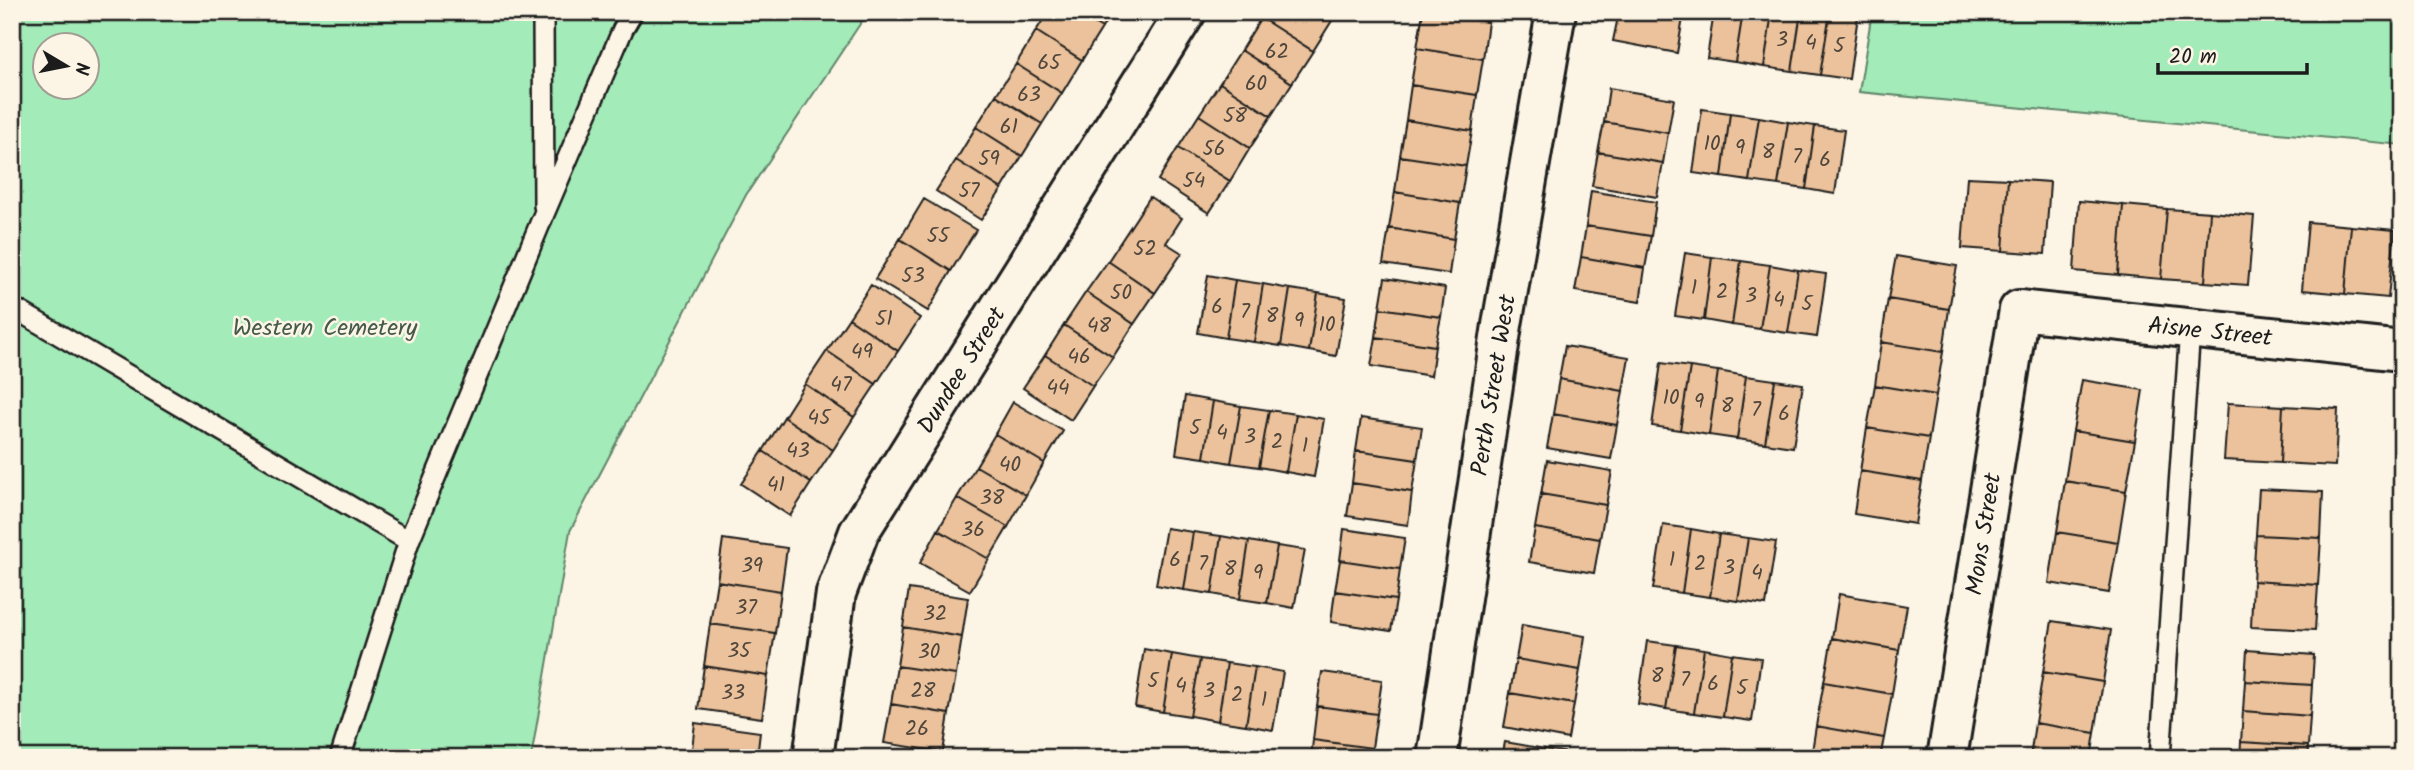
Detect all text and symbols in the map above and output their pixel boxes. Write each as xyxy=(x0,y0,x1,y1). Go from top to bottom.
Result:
house number: 3 xyxy=(1776,24,1788,57)
house number: 4 xyxy=(1805,27,1817,60)
house number: 5 xyxy=(1833,30,1846,63)
north arrow xyxy=(32,32,102,102)
scale bar xyxy=(2158,32,2307,76)
house number: 62 xyxy=(1265,36,1289,69)
text: 20 m xyxy=(2169,41,2217,74)
house number: 65 xyxy=(1038,47,1062,80)
text: N xyxy=(65,60,97,77)
house number: 60 xyxy=(1245,68,1267,101)
house number: 63 xyxy=(1017,79,1041,112)
house number: 58 xyxy=(1223,100,1247,133)
house number: 61 xyxy=(1000,111,1018,144)
house number: 10 xyxy=(1703,128,1721,161)
house number: 9 xyxy=(1735,132,1745,165)
house number: 56 xyxy=(1203,133,1225,166)
house number: 8 xyxy=(1762,136,1775,169)
house number: 7 xyxy=(1792,141,1803,174)
house number: 59 xyxy=(978,143,1000,176)
house number: 6 xyxy=(1819,144,1831,177)
house number: 54 xyxy=(1183,165,1205,198)
house number: 57 xyxy=(959,175,981,208)
house number: 55 xyxy=(927,220,951,253)
house number: 52 xyxy=(1133,233,1157,266)
house number: 53 xyxy=(901,260,925,293)
house number: 1 xyxy=(1691,272,1697,305)
house number: 2 xyxy=(1716,276,1728,309)
house number: 50 xyxy=(1110,277,1132,310)
house number: 3 xyxy=(1745,280,1757,313)
house number: 4 xyxy=(1773,284,1785,317)
house number: 5 xyxy=(1801,288,1814,321)
house number: 6 xyxy=(1211,291,1223,324)
street label: Perth Street West xyxy=(1461,291,1528,479)
house number: 7 xyxy=(1240,296,1251,329)
street label: Dundee Street xyxy=(908,299,1017,442)
house number: 8 xyxy=(1266,300,1279,333)
house number: 51 xyxy=(875,303,893,336)
house number: 9 xyxy=(1294,305,1304,338)
street label: Aisne Street xyxy=(2146,307,2275,358)
park label: Western Cemetery xyxy=(233,309,418,348)
house number: 10 xyxy=(1318,309,1336,342)
house number: 48 xyxy=(1087,310,1111,343)
house number: 49 xyxy=(851,336,873,369)
house number: 46 xyxy=(1067,341,1091,374)
house number: 47 xyxy=(830,369,853,402)
house number: 44 xyxy=(1046,372,1070,405)
house number: 10 xyxy=(1662,382,1680,415)
house number: 9 xyxy=(1694,386,1704,419)
house number: 8 xyxy=(1721,390,1734,423)
house number: 7 xyxy=(1751,394,1762,427)
house number: 6 xyxy=(1778,398,1790,431)
house number: 45 xyxy=(808,402,832,435)
house number: 5 xyxy=(1189,412,1202,445)
house number: 4 xyxy=(1216,417,1228,450)
house number: 3 xyxy=(1244,421,1256,454)
house number: 2 xyxy=(1271,426,1283,459)
house number: 1 xyxy=(1302,430,1308,463)
house number: 43 xyxy=(786,435,810,468)
house number: 40 xyxy=(999,449,1021,482)
house number: 41 xyxy=(767,469,785,502)
street label: Mons Street xyxy=(1956,470,2013,598)
house number: 38 xyxy=(980,482,1005,515)
house number: 36 xyxy=(961,514,985,547)
house number: 6 xyxy=(1169,544,1181,577)
house number: 1 xyxy=(1669,544,1675,577)
house number: 7 xyxy=(1198,548,1209,581)
house number: 2 xyxy=(1694,548,1706,581)
house number: 39 xyxy=(741,550,763,583)
house number: 3 xyxy=(1723,552,1735,585)
house number: 8 xyxy=(1224,553,1237,586)
house number: 9 xyxy=(1253,557,1263,590)
house number: 4 xyxy=(1751,557,1763,590)
house number: 37 xyxy=(735,592,758,625)
house number: 32 xyxy=(923,598,947,631)
house number: 35 xyxy=(727,635,752,668)
house number: 30 xyxy=(918,636,940,669)
house number: 8 xyxy=(1651,660,1664,693)
house number: 7 xyxy=(1680,664,1691,697)
house number: 5 xyxy=(1147,665,1160,698)
house number: 6 xyxy=(1707,668,1719,701)
house number: 4 xyxy=(1175,670,1187,703)
house number: 5 xyxy=(1736,672,1749,705)
house number: 28 xyxy=(911,675,936,708)
house number: 3 xyxy=(1203,675,1215,708)
house number: 33 xyxy=(721,677,745,710)
house number: 2 xyxy=(1231,679,1243,712)
house number: 1 xyxy=(1261,684,1267,717)
house number: 26 xyxy=(905,713,929,746)

